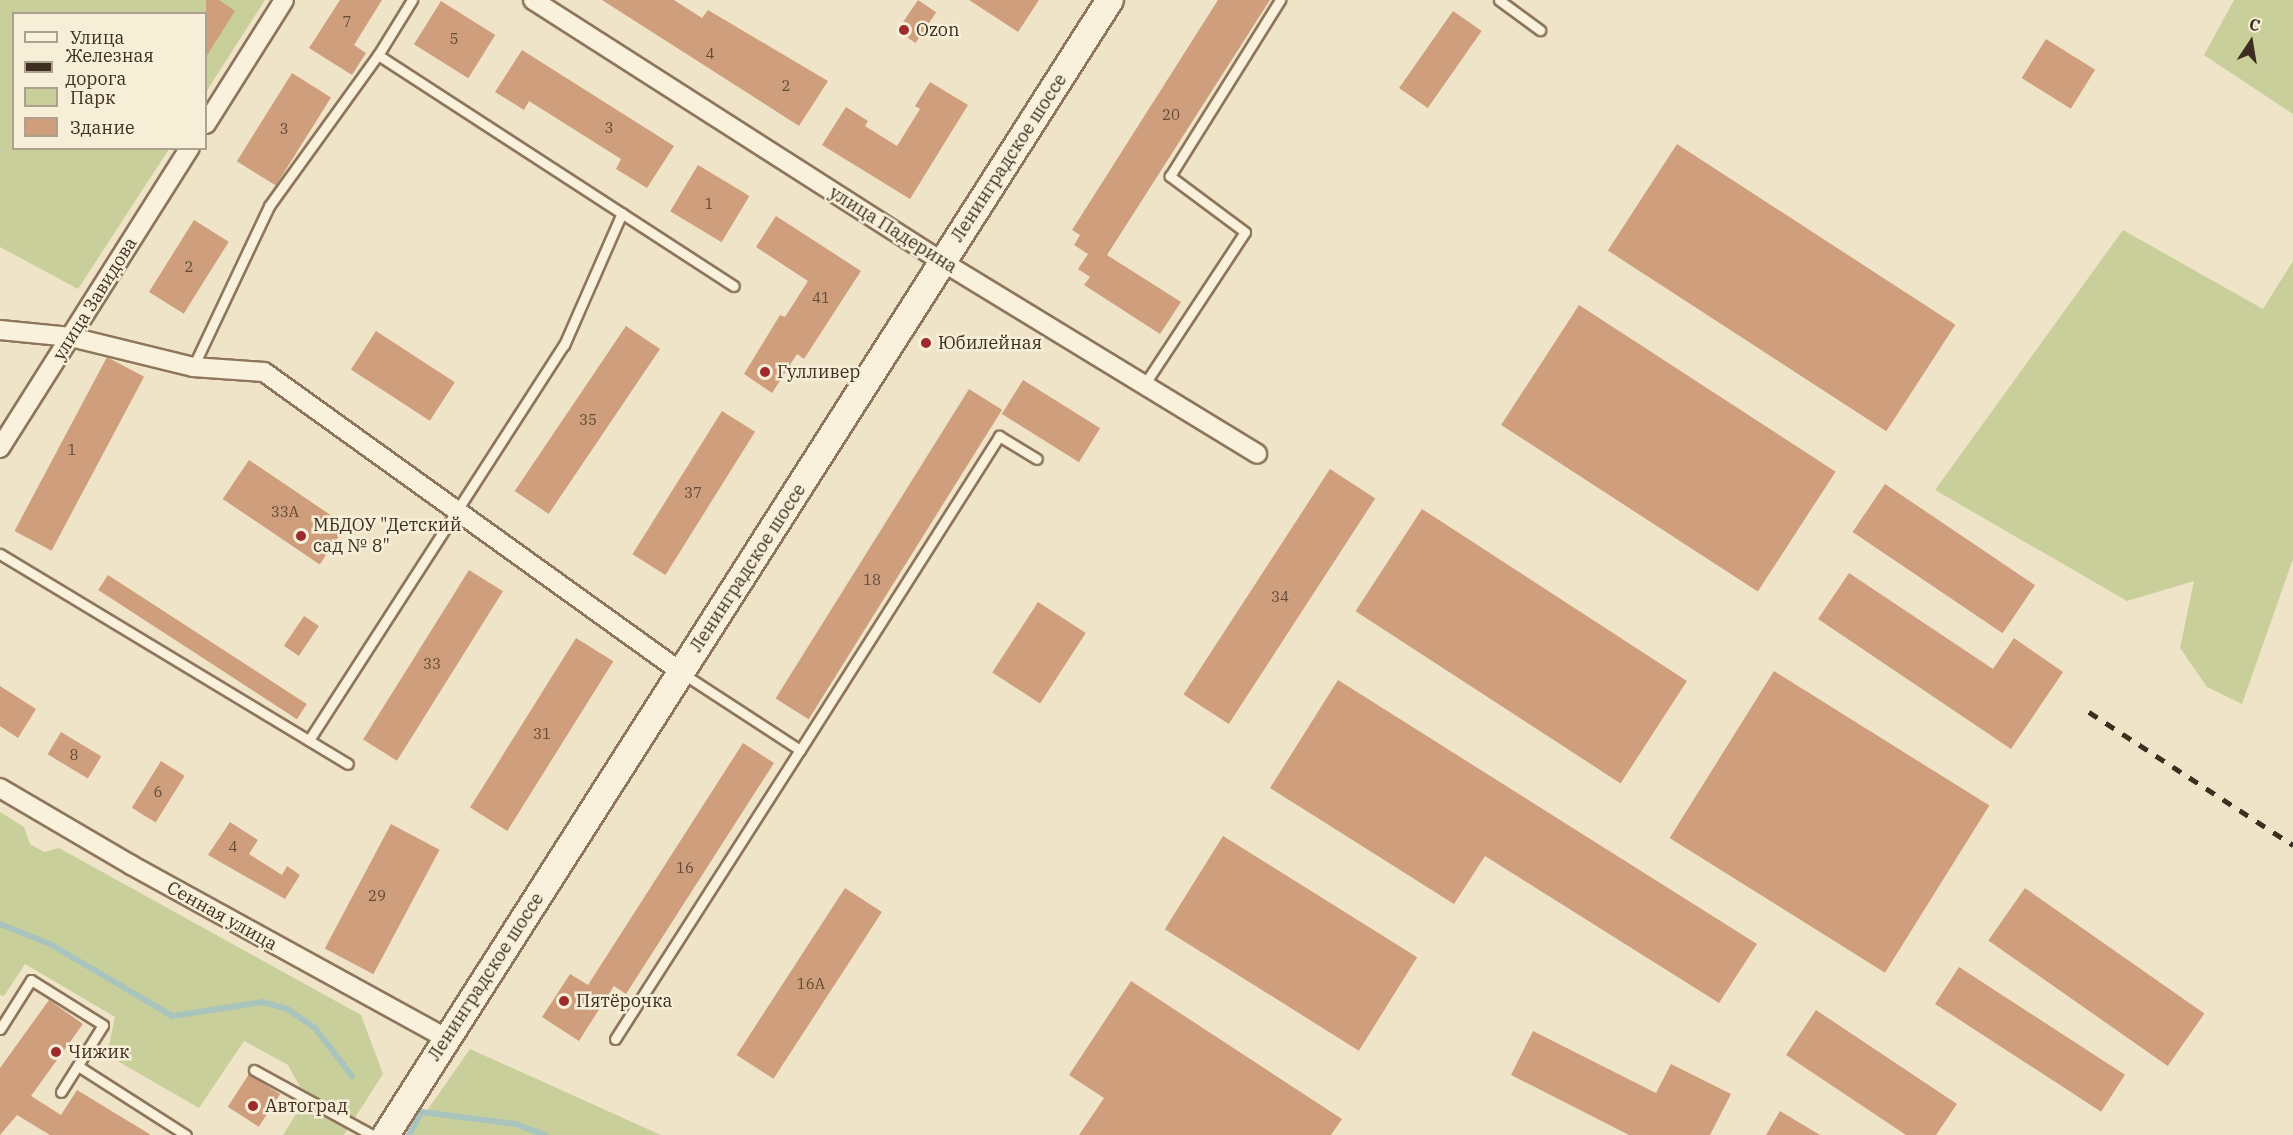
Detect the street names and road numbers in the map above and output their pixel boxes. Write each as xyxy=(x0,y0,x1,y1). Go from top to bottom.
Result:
street label: Ленинградское шоссе xyxy=(947,70,1071,246)
street label: улица Падерина xyxy=(825,182,961,278)
street label: улица Завидова xyxy=(48,233,142,365)
street label: Ленинградское шоссе xyxy=(686,480,810,656)
street label: Сенная улица xyxy=(163,877,281,955)
street label: Ленинградское шоссе xyxy=(424,889,548,1065)

